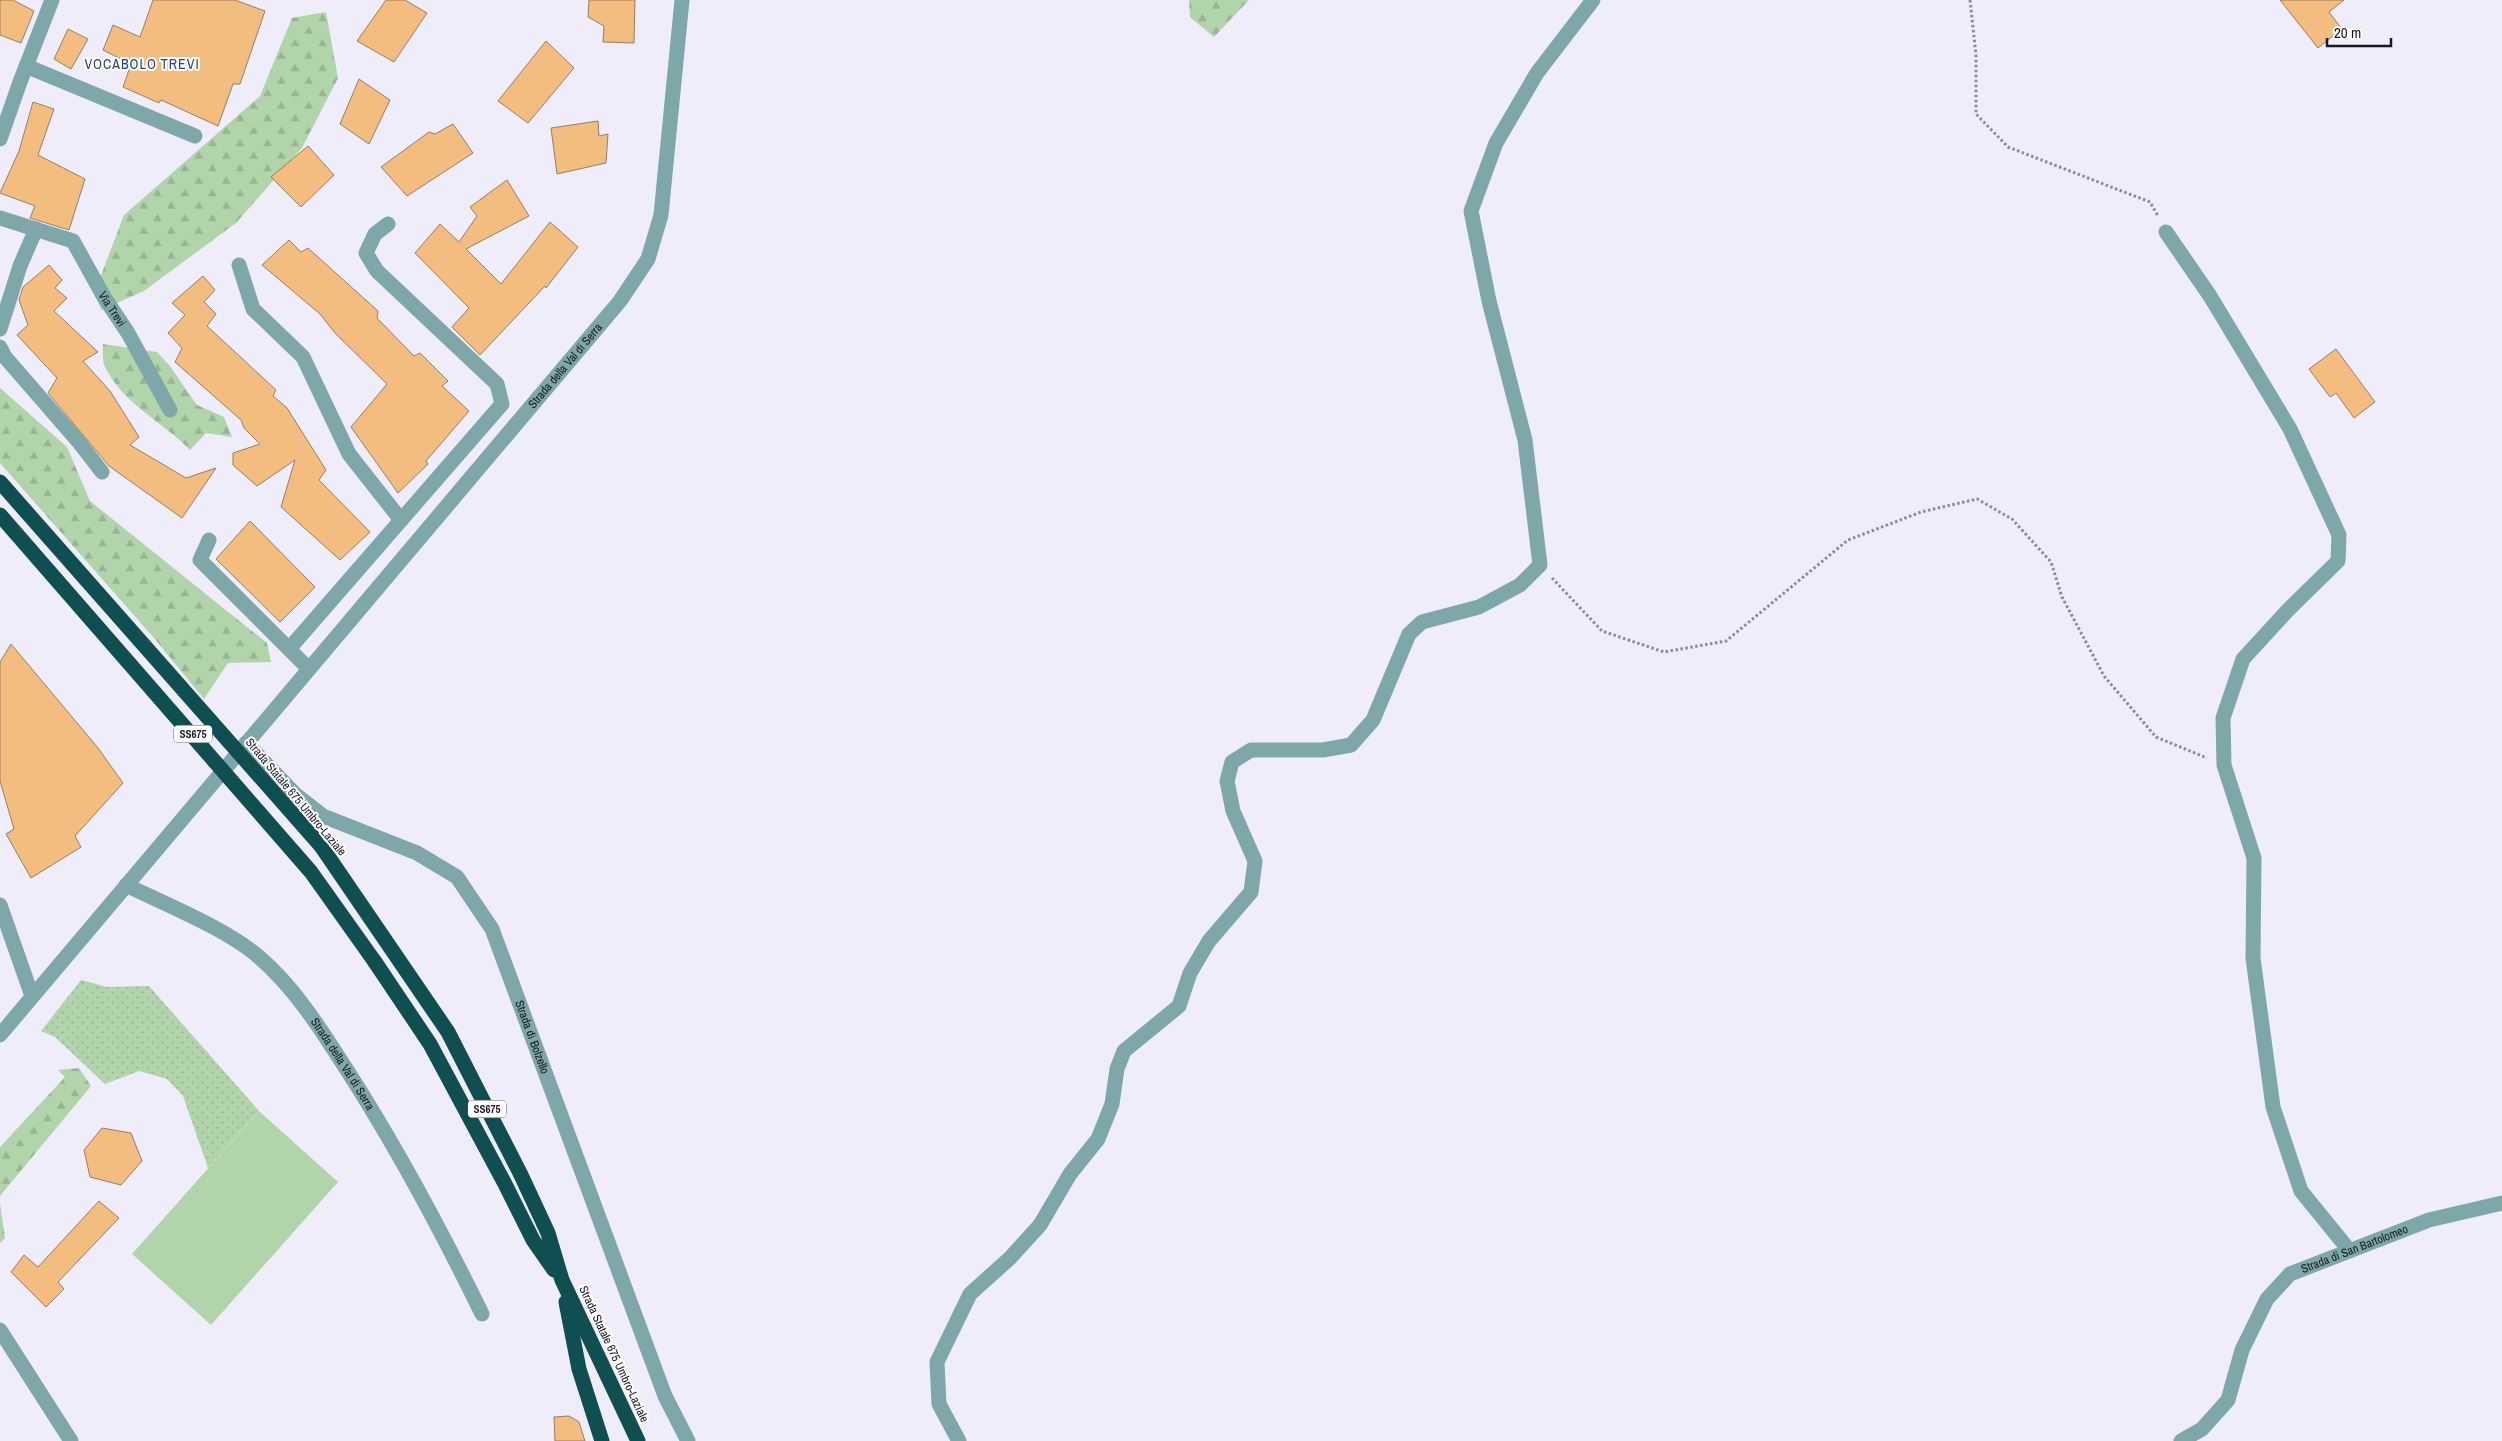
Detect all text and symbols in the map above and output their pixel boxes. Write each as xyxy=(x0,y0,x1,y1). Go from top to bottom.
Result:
scale bar xyxy=(2327,15,2391,47)
text: 20 m xyxy=(2334,22,2361,43)
district label: VOCABOLO TREVI xyxy=(84,55,200,73)
street label: Via Trevi xyxy=(94,289,130,330)
street label: Strada della Val di Serra xyxy=(525,319,606,412)
road number: SS675 xyxy=(174,726,212,742)
street label: Strada Statale 675 Umbro-Laziale xyxy=(242,735,350,859)
street label: Strada di Bolzello xyxy=(511,998,553,1076)
street label: Strada della Val di Serra xyxy=(307,1015,378,1114)
road number: SS675 xyxy=(468,1100,506,1118)
street label: Strada di San Bartolomeo xyxy=(2299,1221,2410,1277)
street label: Strada Statale 675 Umbro-Laziale xyxy=(575,1283,653,1425)

